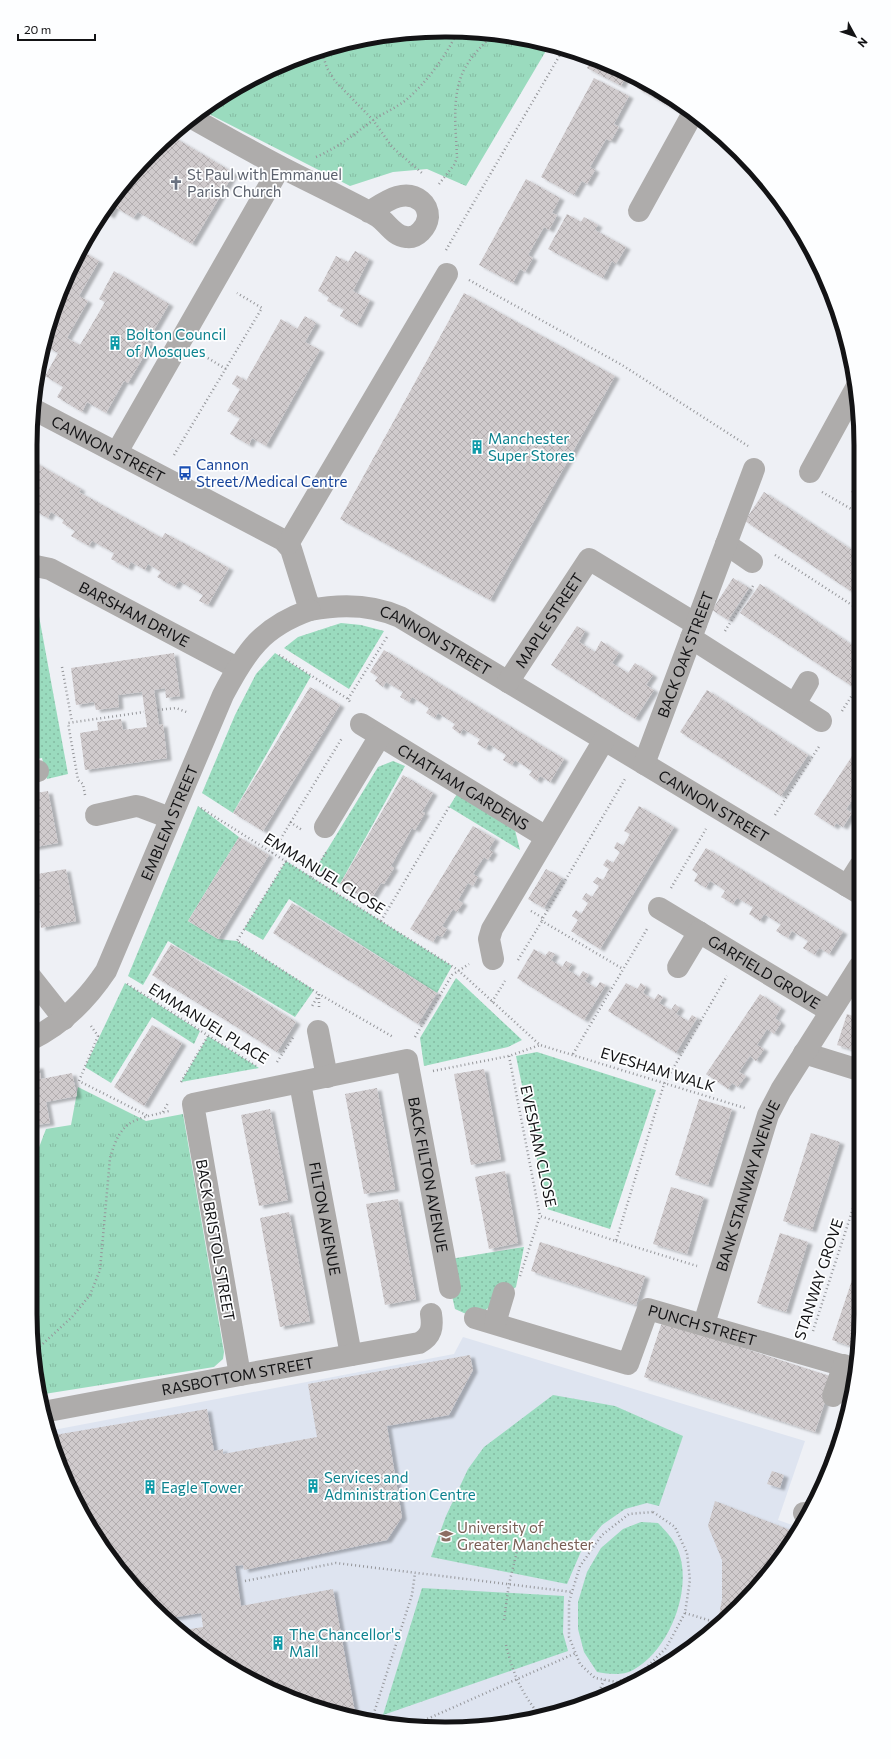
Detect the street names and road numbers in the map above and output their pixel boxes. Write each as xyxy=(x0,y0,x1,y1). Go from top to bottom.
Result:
street label: CANNON STREET xyxy=(49,411,168,486)
street label: MAPLE STREET xyxy=(511,569,587,671)
street label: BARSHAM DRIVE xyxy=(76,577,193,650)
street label: BACK OAK STREET xyxy=(653,588,717,720)
street label: CANNON STREET xyxy=(378,601,495,679)
street label: CHATHAM GARDENS xyxy=(394,740,533,834)
street label: EMBLEM STREET xyxy=(136,762,201,883)
street label: CANNON STREET xyxy=(655,766,772,846)
street label: EMMANUEL CLOSE xyxy=(261,828,389,918)
street label: GARFIELD GROVE xyxy=(705,931,824,1012)
street label: EMMANUEL PLACE xyxy=(146,979,272,1067)
street label: EVESHAM WALK xyxy=(598,1043,718,1095)
street label: EVESHAM CLOSE xyxy=(517,1083,561,1209)
street label: BACK FILTON AVENUE xyxy=(405,1095,452,1254)
street label: BANK STANWAY AVENUE xyxy=(712,1097,783,1273)
street label: BACK BRISTOL STREET xyxy=(193,1158,239,1323)
street label: FILTON AVENUE xyxy=(306,1160,345,1277)
street label: STANWAY GROVE xyxy=(790,1216,846,1342)
street label: PUNCH STREET xyxy=(646,1301,759,1349)
street label: RASBOTTOM STREET xyxy=(160,1353,316,1399)

